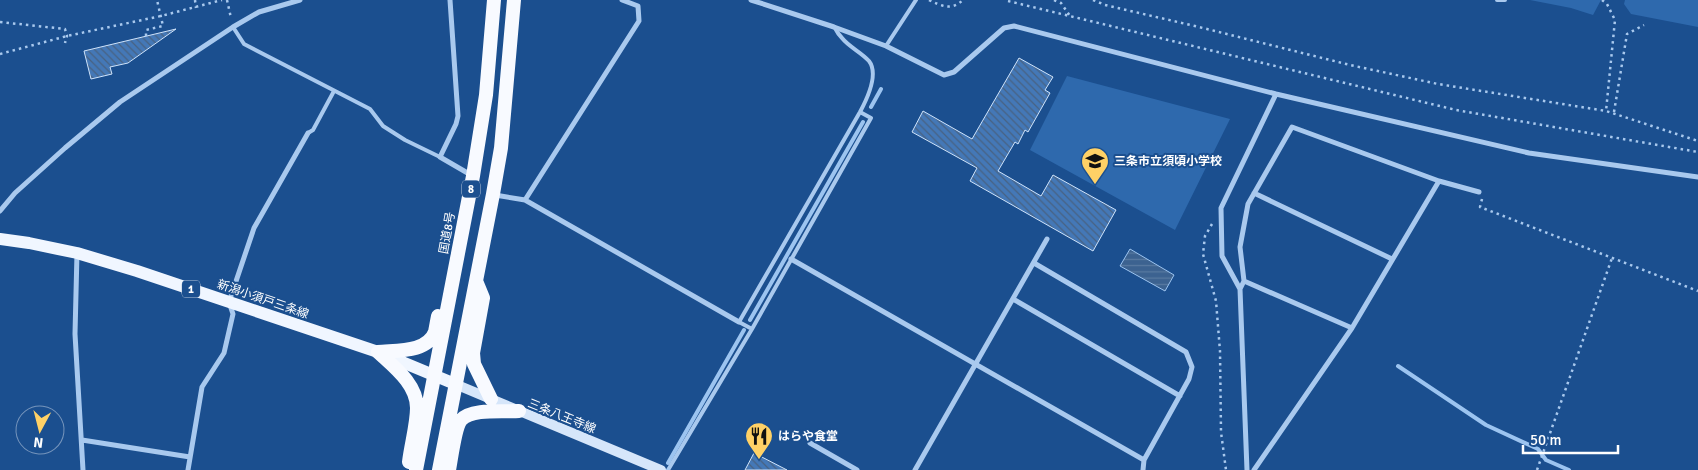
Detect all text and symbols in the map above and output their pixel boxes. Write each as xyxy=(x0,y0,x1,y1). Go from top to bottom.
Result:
school or university icon: 三条市立須頃小学校 xyxy=(1080,146,1110,185)
place label: 三条市立須頃小学校 xyxy=(1114,154,1222,169)
road number: 8 xyxy=(462,180,480,198)
street label: 国道8号 xyxy=(436,211,459,255)
street label: 新潟小須戸三条線 xyxy=(215,277,311,322)
road number: 1 xyxy=(182,280,200,298)
street label: 三条八王寺線 xyxy=(526,396,598,437)
north arrow xyxy=(15,405,65,455)
restaurant icon: はらや食堂 xyxy=(744,421,774,460)
scale bar xyxy=(1523,422,1618,454)
place label: はらや食堂 xyxy=(778,429,838,444)
text: 50 m xyxy=(1530,431,1561,449)
text: N xyxy=(33,433,44,451)

